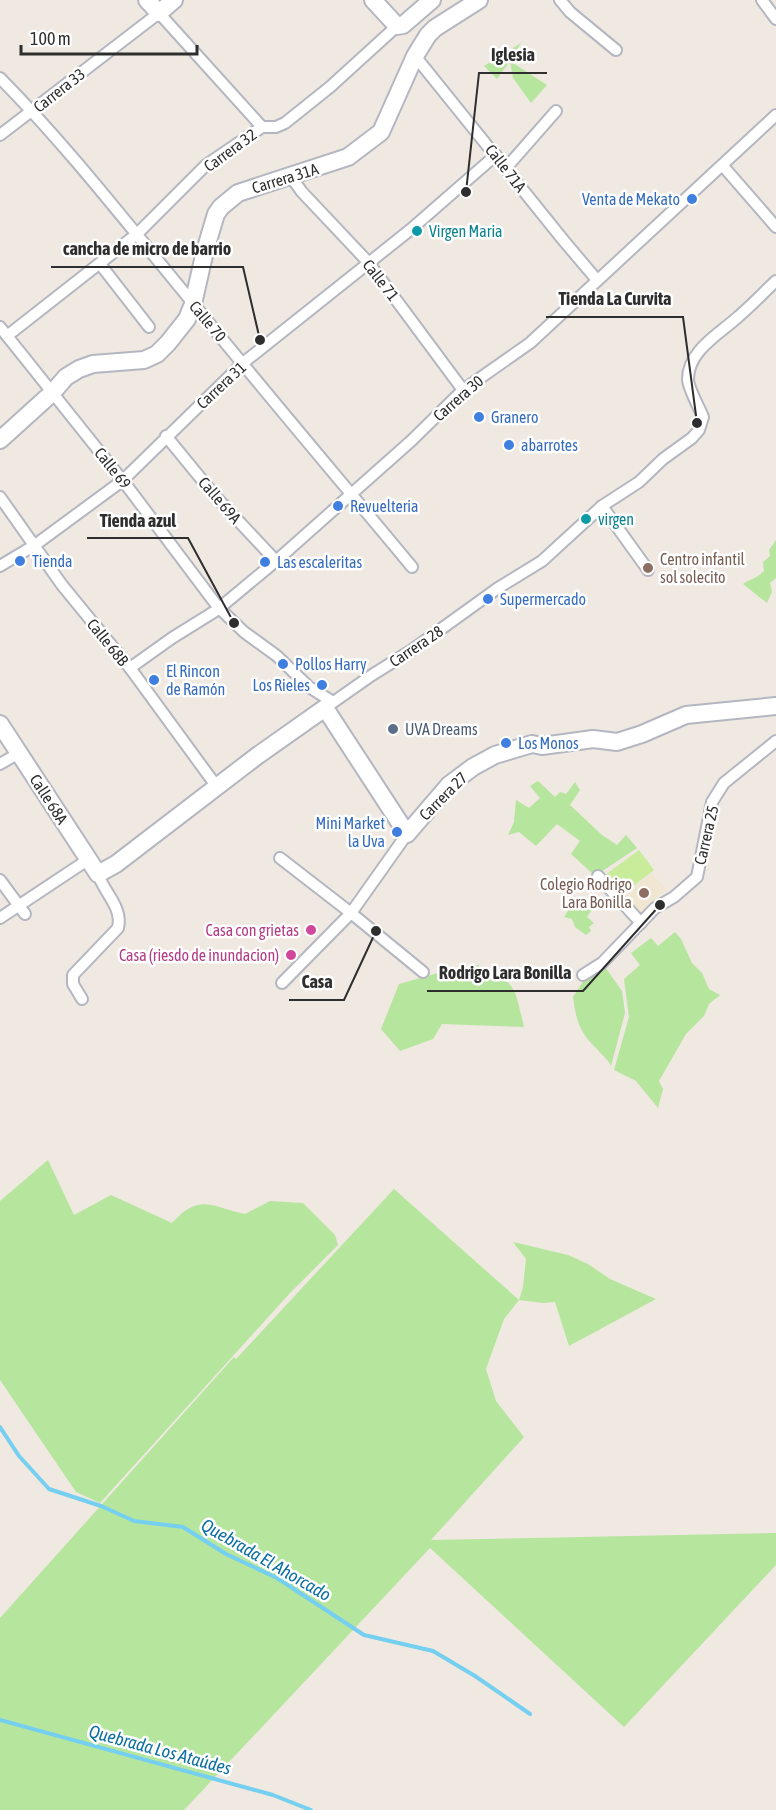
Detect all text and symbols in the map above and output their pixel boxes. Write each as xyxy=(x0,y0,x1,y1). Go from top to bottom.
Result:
scale bar xyxy=(21,18,196,56)
text: 100 m xyxy=(30,28,71,49)
callout: Iglesia xyxy=(479,37,547,73)
text: Iglesia xyxy=(491,44,535,65)
street label: Carrera 33 xyxy=(30,64,88,116)
street label: Carrera 32 xyxy=(200,125,260,175)
street label: Calle 71A xyxy=(482,141,530,195)
street label: Carrera 31A xyxy=(250,159,320,197)
place label: Venta de Mekato xyxy=(582,190,680,208)
marker: Venta de Mekato xyxy=(685,192,699,206)
place label: Virgen Maria xyxy=(429,222,503,241)
marker: Virgen Maria xyxy=(410,224,424,238)
callout: cancha de micro de barrio xyxy=(51,231,243,267)
text: cancha de micro de barrio xyxy=(63,238,231,259)
street label: Calle 71 xyxy=(359,256,403,304)
callout: Tienda La Curvita xyxy=(546,281,683,317)
text: Tienda La Curvita xyxy=(559,288,671,309)
street label: Calle 70 xyxy=(186,297,230,345)
street label: Carrera 31 xyxy=(193,358,249,412)
street label: Carrera 30 xyxy=(429,371,487,425)
place label: Granero xyxy=(491,408,539,426)
marker: Granero xyxy=(472,410,486,424)
place label: abarrotes xyxy=(521,436,578,454)
marker: abarrotes xyxy=(502,438,516,452)
street label: Calle 69 xyxy=(91,444,135,492)
street label: Calle 69A xyxy=(195,473,245,527)
place label: Revuelteria xyxy=(350,497,418,515)
marker: Revuelteria xyxy=(331,499,345,513)
callout: Tienda azul xyxy=(87,502,188,538)
text: Tienda azul xyxy=(100,510,176,531)
place label: virgen xyxy=(598,510,634,529)
marker: virgen xyxy=(579,512,593,526)
place label: Centro infantil sol solecito xyxy=(660,550,746,586)
place label: Tienda xyxy=(32,552,72,570)
place label: Las escaleritas xyxy=(277,553,363,571)
marker: Tienda xyxy=(13,554,27,568)
marker: Las escaleritas xyxy=(258,555,272,569)
marker: Centro infantil sol solecito xyxy=(641,561,655,575)
place label: Supermercado xyxy=(500,590,586,609)
marker: Supermercado xyxy=(481,592,495,606)
street label: Calle 68B xyxy=(84,615,133,669)
street label: Carrera 28 xyxy=(386,622,446,670)
place label: Pollos Harry xyxy=(295,655,367,674)
marker: Pollos Harry xyxy=(276,657,290,671)
place label: El Rincon de Ramón xyxy=(166,662,225,698)
marker: El Rincon de Ramón xyxy=(147,673,161,687)
place label: Los Rieles xyxy=(253,676,310,694)
marker: Los Rieles xyxy=(315,678,329,692)
place label: UVA Dreams xyxy=(405,720,478,738)
marker: UVA Dreams xyxy=(386,722,400,736)
place label: Los Monos xyxy=(518,734,579,752)
marker: Los Monos xyxy=(499,736,513,750)
street label: Carrera 27 xyxy=(415,768,471,824)
street label: Calle 68A xyxy=(26,771,72,827)
street label: Carrera 25 xyxy=(690,804,722,866)
place label: Mini Market la Uva xyxy=(315,814,385,850)
marker: Mini Market la Uva xyxy=(390,825,404,839)
place label: Colegio Rodrigo Lara Bonilla xyxy=(540,875,632,911)
marker: Colegio Rodrigo Lara Bonilla xyxy=(637,886,651,900)
place label: Casa con grietas xyxy=(205,921,299,940)
marker: Casa con grietas xyxy=(304,923,318,937)
place label: Casa (riesdo de inundacion) xyxy=(119,946,279,965)
marker: Casa (riesdo de inundacion) xyxy=(284,948,298,962)
callout: Rodrigo Lara Bonilla xyxy=(427,955,583,991)
text: Rodrigo Lara Bonilla xyxy=(439,962,571,983)
callout: Casa xyxy=(289,964,344,1000)
text: Casa xyxy=(301,971,333,992)
water label: Quebrada El Ahorcado xyxy=(198,1514,335,1605)
water label: Quebrada Los Ataúdes xyxy=(87,1720,234,1779)

